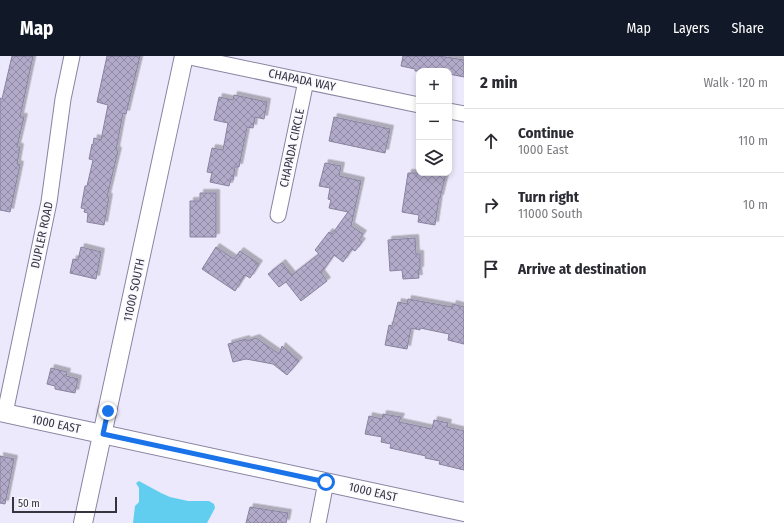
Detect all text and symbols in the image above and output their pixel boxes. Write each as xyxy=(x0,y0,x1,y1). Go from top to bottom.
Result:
text: Map xyxy=(20,17,53,40)
text: Map xyxy=(627,20,651,37)
text: Layers xyxy=(673,20,709,37)
text: Share xyxy=(731,20,764,37)
street label: CHAPADA WAY xyxy=(267,66,337,94)
map controls xyxy=(416,68,452,176)
button: + xyxy=(416,68,452,104)
text: 2 min xyxy=(480,72,518,93)
text: Walk · 120 m xyxy=(703,75,768,90)
button: − xyxy=(416,104,452,140)
street label: CHAPADA CIRCLE xyxy=(277,107,307,189)
text: Continue xyxy=(518,124,574,142)
icon: ahead xyxy=(480,130,502,152)
text: 110 m xyxy=(738,133,768,148)
button: layers xyxy=(416,140,452,176)
text: 1000 East xyxy=(518,142,568,157)
text: Turn right xyxy=(518,188,579,206)
icon: right xyxy=(480,194,502,216)
text: 10 m xyxy=(743,197,768,212)
street label: DUPLER ROAD xyxy=(28,200,56,270)
text: 11000 South xyxy=(518,206,583,221)
street label: 11000 SOUTH xyxy=(120,257,148,323)
icon: arrive xyxy=(480,258,502,280)
text: Arrive at destination xyxy=(518,260,646,278)
route end xyxy=(99,402,117,420)
street label: 1000 EAST xyxy=(30,412,82,436)
route start xyxy=(317,473,335,491)
street label: 1000 EAST xyxy=(347,480,399,504)
scale bar xyxy=(12,495,117,514)
text: 50 m xyxy=(18,497,40,510)

